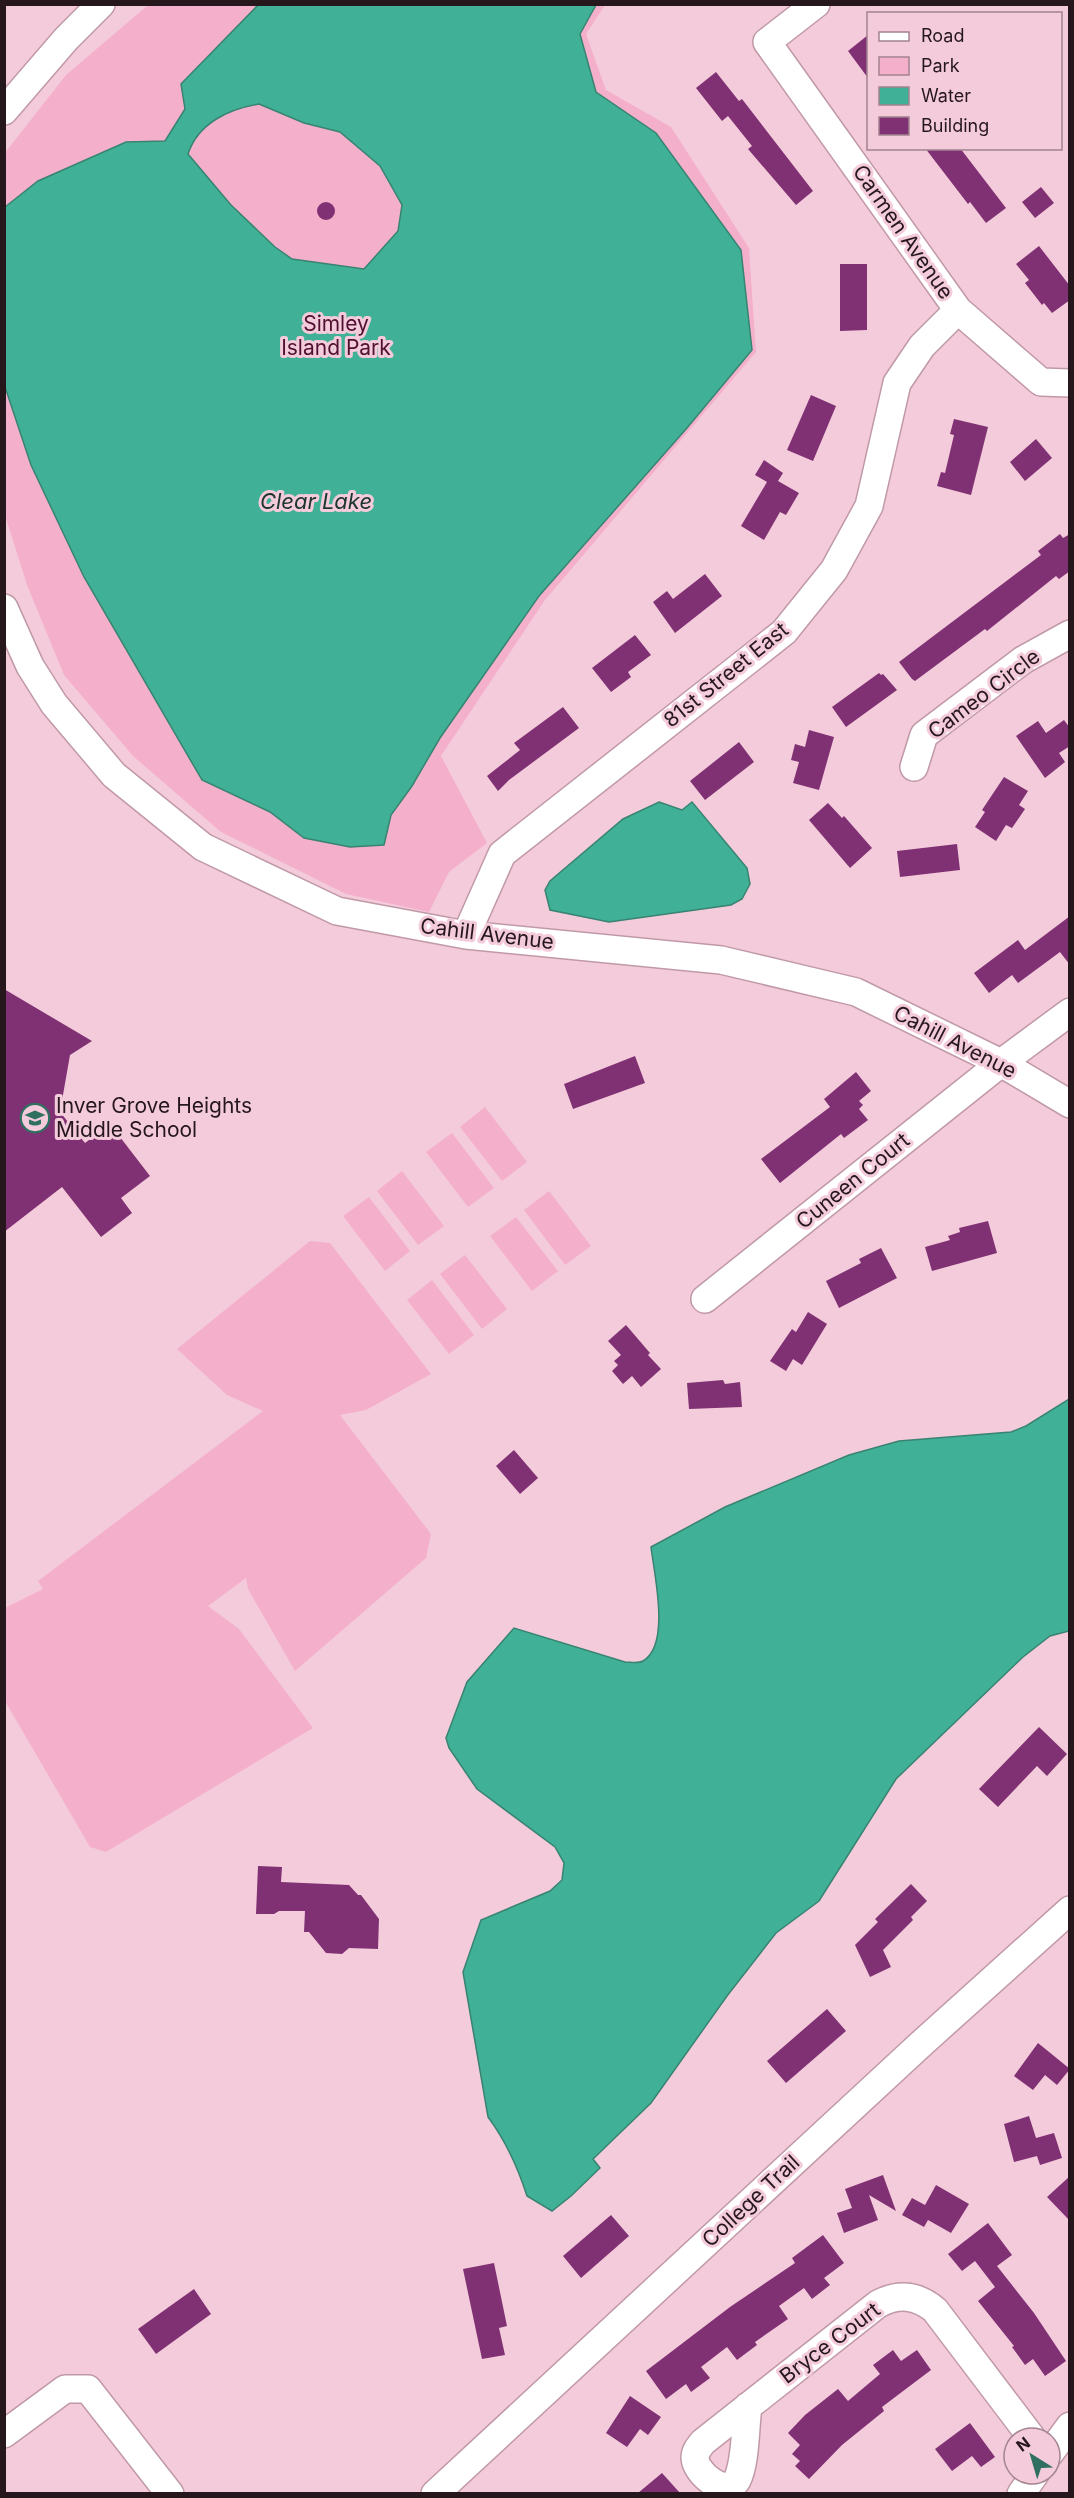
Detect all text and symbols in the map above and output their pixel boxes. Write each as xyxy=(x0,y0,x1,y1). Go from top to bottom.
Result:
legend xyxy=(867,12,1062,150)
text: Road xyxy=(921,25,964,46)
text: Park xyxy=(921,55,960,76)
text: Water xyxy=(921,85,971,106)
text: Building xyxy=(921,115,989,136)
street label: Carmen Avenue xyxy=(848,160,959,304)
park label: Simley Island Park xyxy=(281,311,391,360)
water label: Clear Lake xyxy=(260,488,372,514)
street label: 81st Street East xyxy=(658,617,793,732)
street label: Cameo Circle xyxy=(923,643,1045,744)
street label: Cahill Avenue xyxy=(419,913,555,954)
street label: Cahill Avenue xyxy=(890,1000,1021,1083)
place label: Inver Grove Heights Middle School xyxy=(56,1093,252,1142)
school or university icon: Inver Grove Heights Middle School xyxy=(19,1102,51,1134)
street label: Cuneen Court xyxy=(791,1127,914,1234)
street label: College Trail xyxy=(697,2149,804,2252)
street label: Bryce Court xyxy=(775,2297,885,2388)
north arrow xyxy=(1002,2426,1062,2486)
text: N xyxy=(1012,2432,1034,2456)

